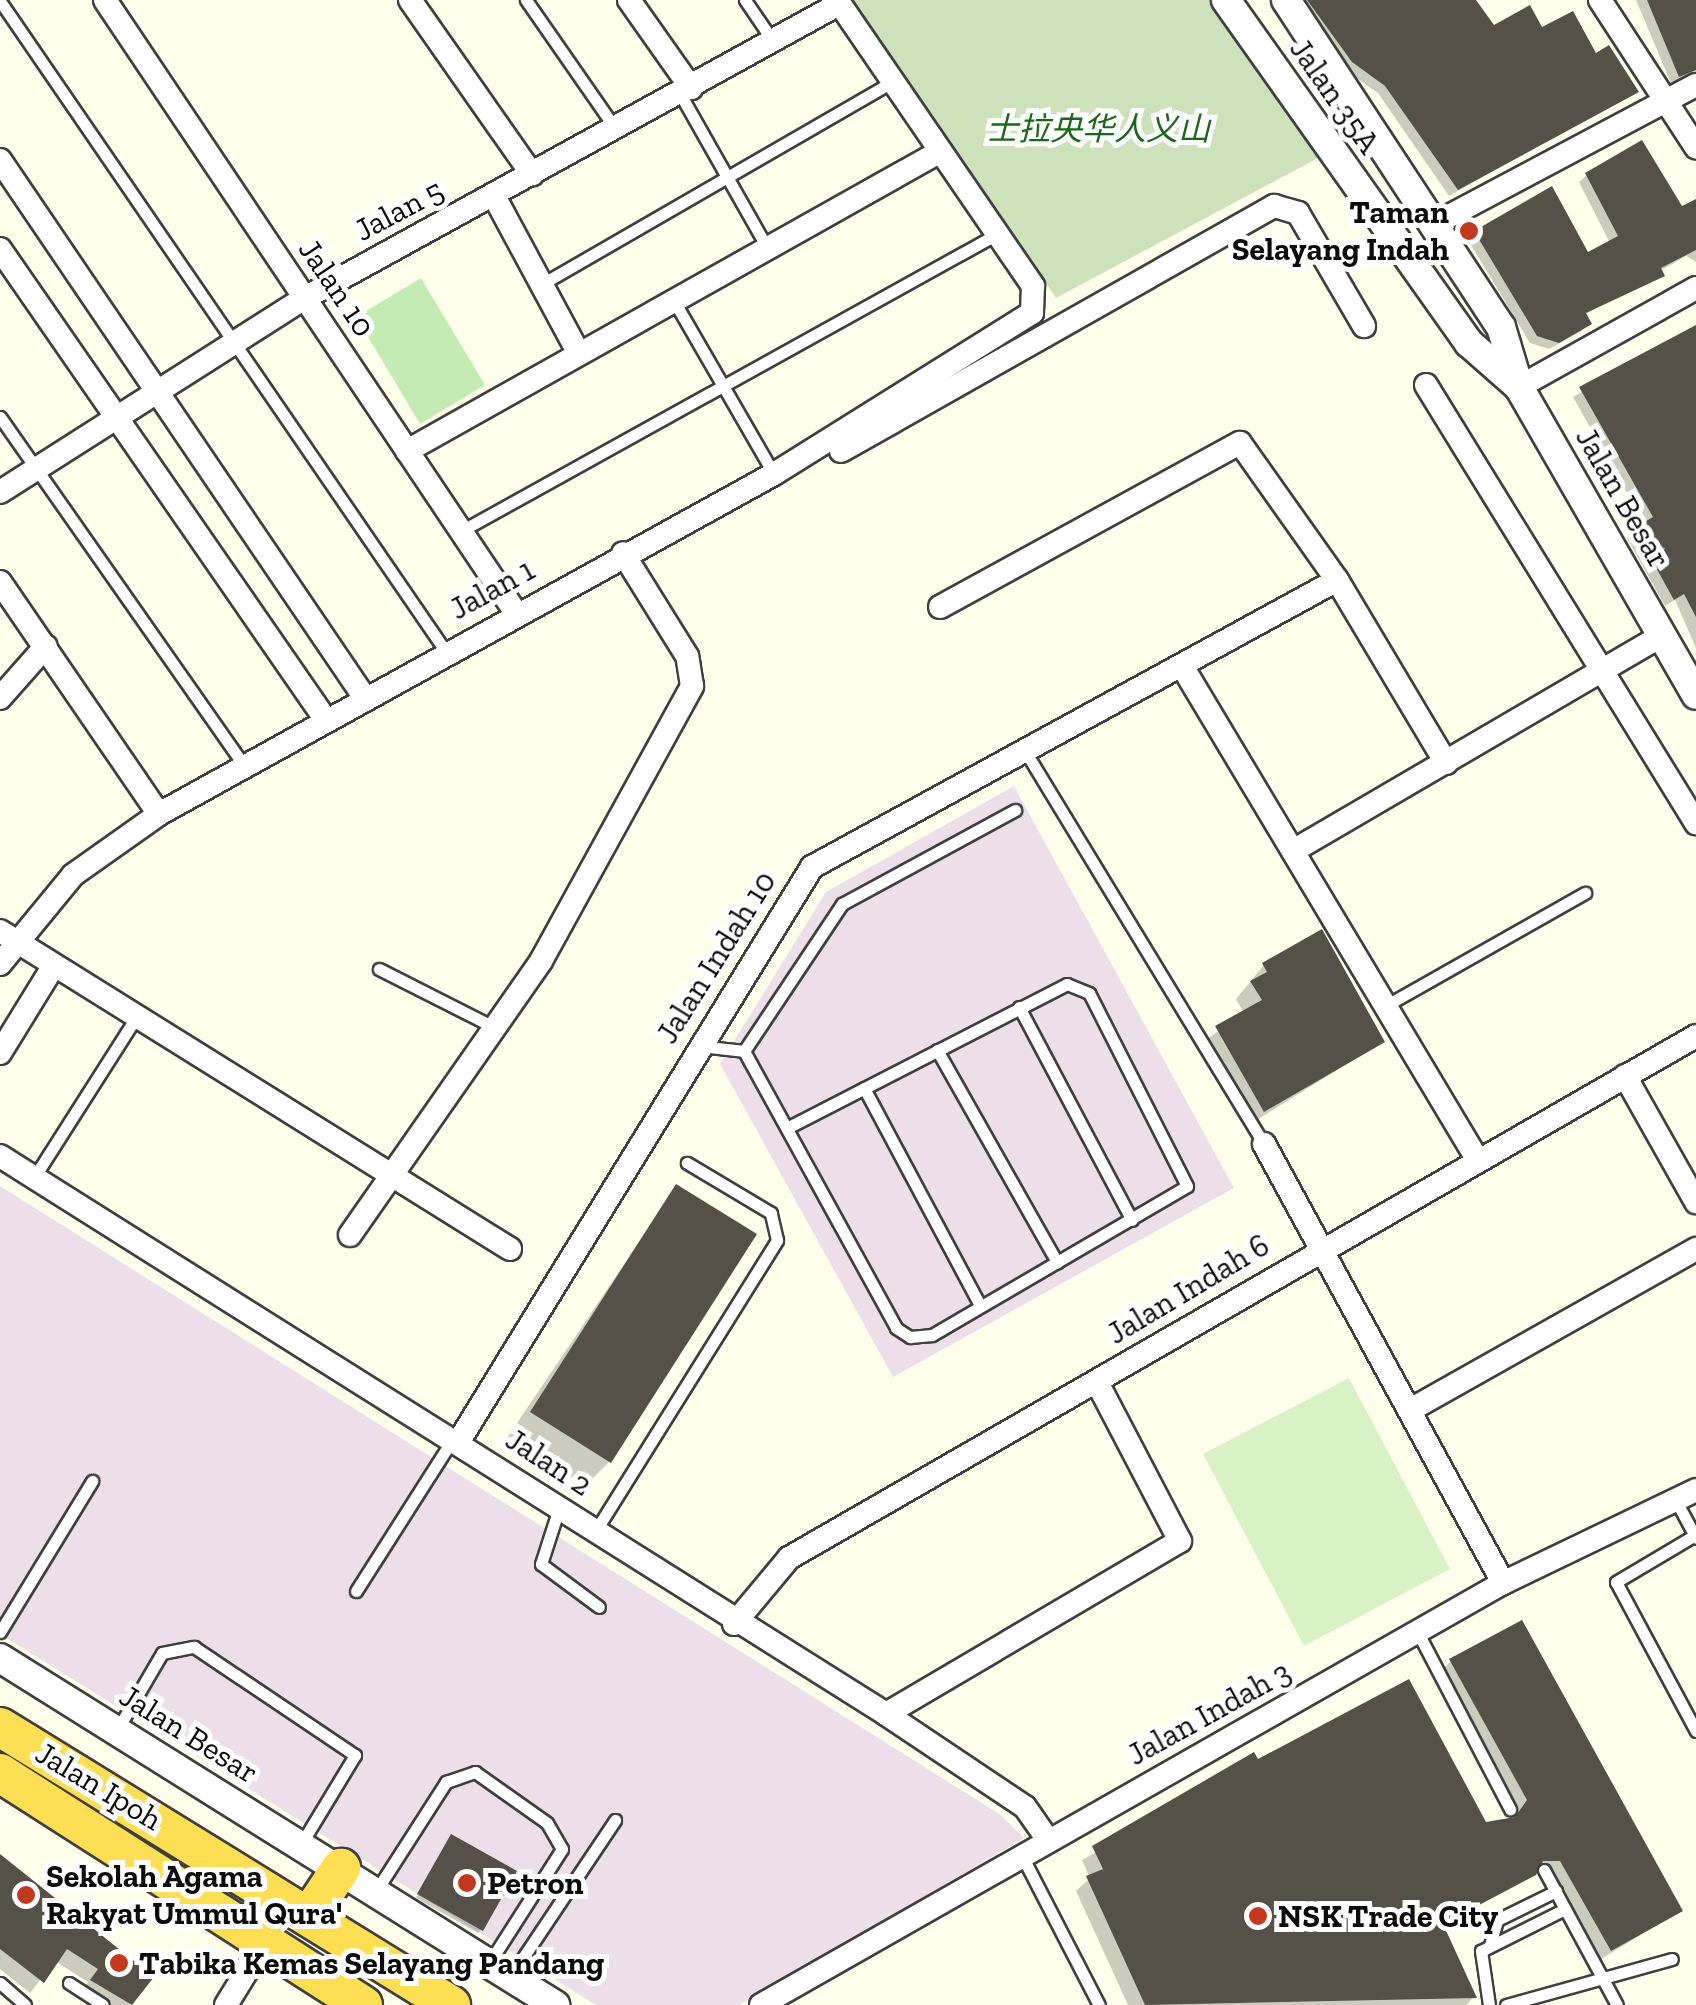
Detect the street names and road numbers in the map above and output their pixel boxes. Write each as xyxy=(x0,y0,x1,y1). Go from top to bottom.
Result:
street label: Jalan 35A xyxy=(1282,31,1388,161)
street label: Jalan 5 xyxy=(348,171,450,249)
street label: Jalan 10 xyxy=(290,232,384,344)
street label: Jalan Besar xyxy=(1567,421,1679,575)
street label: Jalan 1 xyxy=(443,550,541,628)
street label: Jalan Indah 10 xyxy=(648,864,784,1050)
street label: Jalan Indah 6 xyxy=(1100,1226,1276,1352)
street label: Jalan 2 xyxy=(499,1420,599,1504)
street label: Jalan Indah 3 xyxy=(1120,1652,1298,1774)
street label: Jalan Besar xyxy=(113,1676,265,1792)
street label: Jalan Ipoh xyxy=(29,1733,169,1839)

